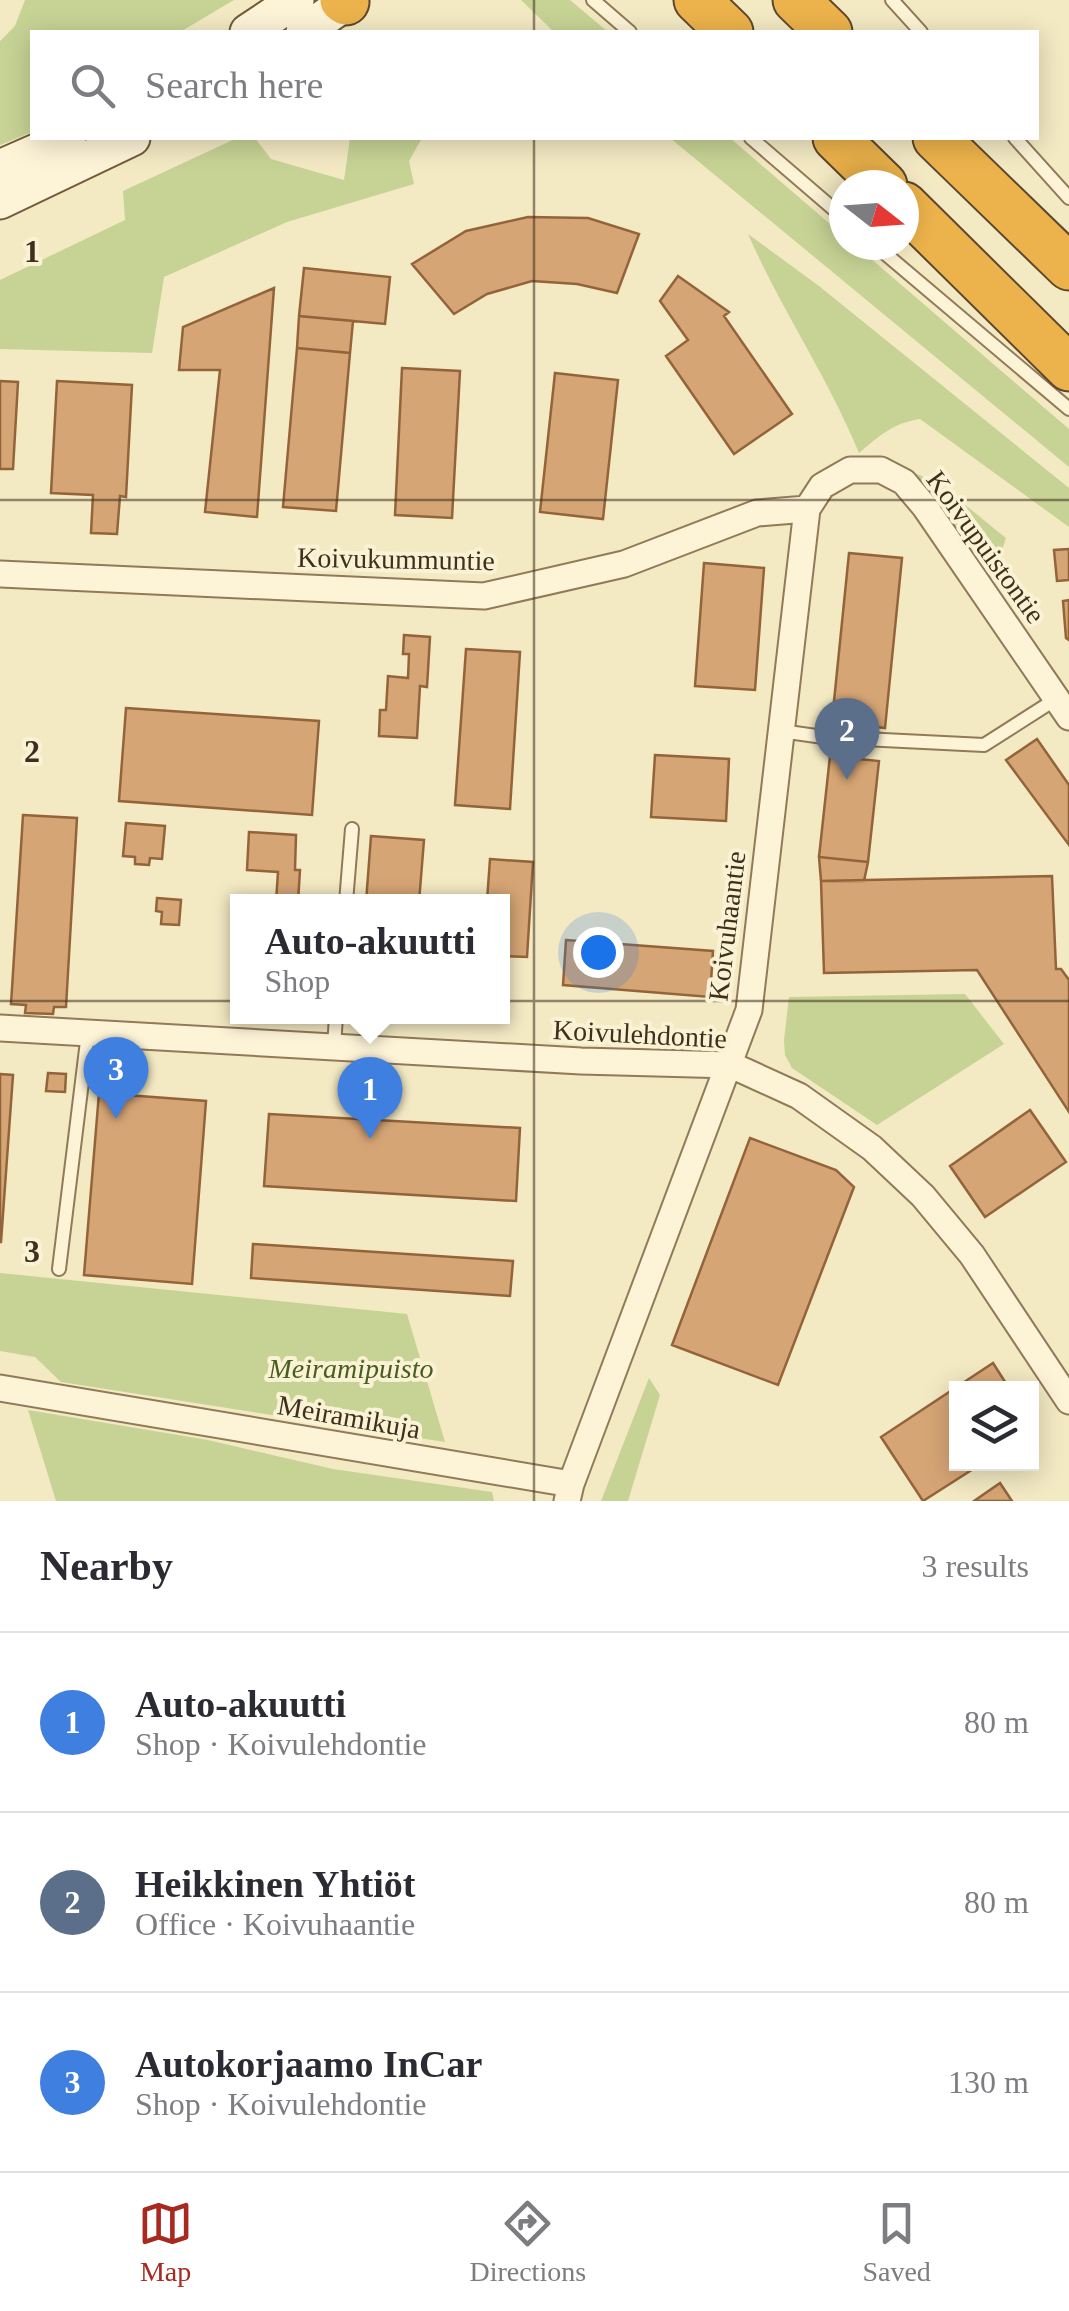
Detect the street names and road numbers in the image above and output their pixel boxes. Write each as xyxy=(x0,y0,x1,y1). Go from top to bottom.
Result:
street label: Koivupuistontie xyxy=(920,465,1052,629)
street label: Koivukummuntie xyxy=(297,542,495,576)
street label: Koivuhaantie xyxy=(702,849,752,1003)
street label: Koivulehdontie xyxy=(552,1014,728,1054)
street label: Meiramikuja xyxy=(275,1389,423,1445)

